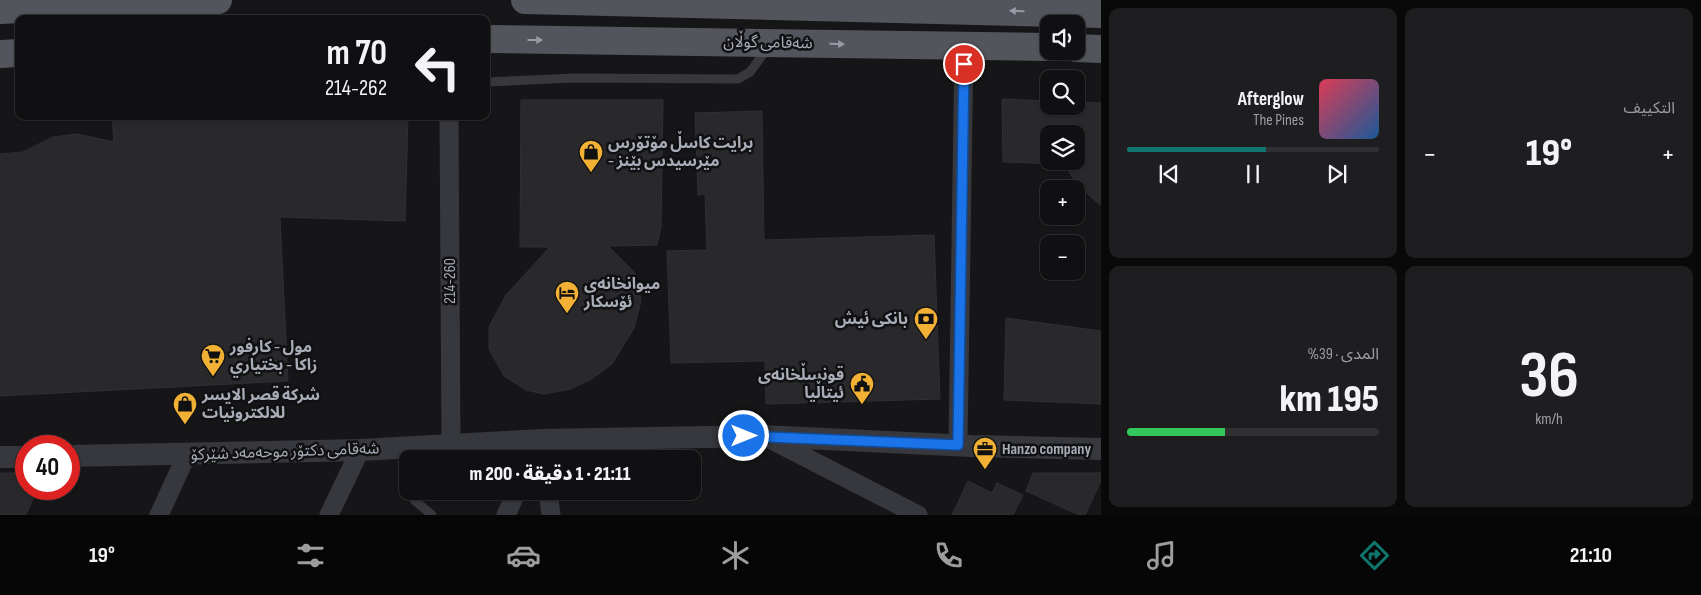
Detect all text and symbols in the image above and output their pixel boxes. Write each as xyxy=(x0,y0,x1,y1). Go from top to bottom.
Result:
one-way arrow xyxy=(1009,7,1025,15)
map controls xyxy=(1040,15,1085,280)
button: sound xyxy=(1040,15,1085,60)
street label: شەقامی گوڵان xyxy=(723,29,813,53)
text: 70 m xyxy=(327,32,387,75)
icon: left xyxy=(405,35,470,100)
one-way arrow xyxy=(527,36,543,44)
one-way arrow xyxy=(830,40,846,48)
pin xyxy=(943,43,985,85)
icon: arrive xyxy=(950,50,978,78)
button: search xyxy=(1040,70,1085,115)
text: 214-262 xyxy=(325,75,387,102)
text: Afterglow xyxy=(1238,88,1304,111)
text: التكييف xyxy=(1623,99,1675,118)
text: The Pines xyxy=(1253,111,1304,130)
button: layers xyxy=(1040,125,1085,170)
place label: برایت کاسڵ مۆتۆرس - مێرسیدس بێنز xyxy=(608,130,753,171)
text: 19° xyxy=(1526,131,1572,176)
text: − xyxy=(1423,138,1437,171)
text: + xyxy=(1661,138,1675,171)
shop icon: برایت کاسڵ مۆتۆرس - مێرسیدس بێنز xyxy=(578,139,604,173)
icon: previous xyxy=(1155,160,1183,188)
icon: pause xyxy=(1239,160,1267,188)
icon: next xyxy=(1323,160,1351,188)
button: + xyxy=(1040,180,1085,225)
button: − xyxy=(1040,235,1085,280)
street label: 214-260 xyxy=(441,258,460,304)
place label: میوانخانەی ئۆسکار xyxy=(583,275,660,312)
hotel icon: میوانخانەی ئۆسکار xyxy=(554,280,580,314)
bank icon: بانکی ئیش xyxy=(913,306,939,340)
place label: بانکی ئیش xyxy=(835,310,908,329)
place label: مول - كارفور زاكا - بختياري xyxy=(229,337,317,377)
text: 36 xyxy=(1519,338,1579,416)
supermarket icon: مول - كارفور زاكا - بختياري xyxy=(200,343,226,377)
text: المدى · 39% xyxy=(1307,345,1379,364)
place label: قونسڵخانەی ئیتاڵیا xyxy=(758,362,844,403)
public building icon: قونسڵخانەی ئیتاڵیا xyxy=(849,371,875,405)
text: 195 km xyxy=(1279,377,1379,422)
place label: شركة قصر الايسر للالكترونيات xyxy=(201,385,320,423)
shop icon: شركة قصر الايسر للالكترونيات xyxy=(172,391,198,425)
position arrow xyxy=(717,409,769,461)
text: km/h xyxy=(1535,410,1563,429)
speed limit sign: 40 xyxy=(15,435,80,500)
office icon: Hanzo company xyxy=(972,436,998,470)
street label: شەقامی دکتۆر موحەمەد شێرکۆ xyxy=(190,439,380,465)
place label: Hanzo company xyxy=(1002,440,1091,459)
text: 21:11 · 1 دقيقة · 200 m xyxy=(469,463,631,486)
icon: filters xyxy=(293,538,328,573)
icon: car xyxy=(506,538,541,573)
icon: climate xyxy=(718,538,753,573)
icon: phone xyxy=(931,538,966,573)
icon: music xyxy=(1144,538,1179,573)
icon: directions xyxy=(1357,538,1392,573)
text: 19° xyxy=(89,542,115,569)
text: 21:10 xyxy=(1570,542,1612,569)

